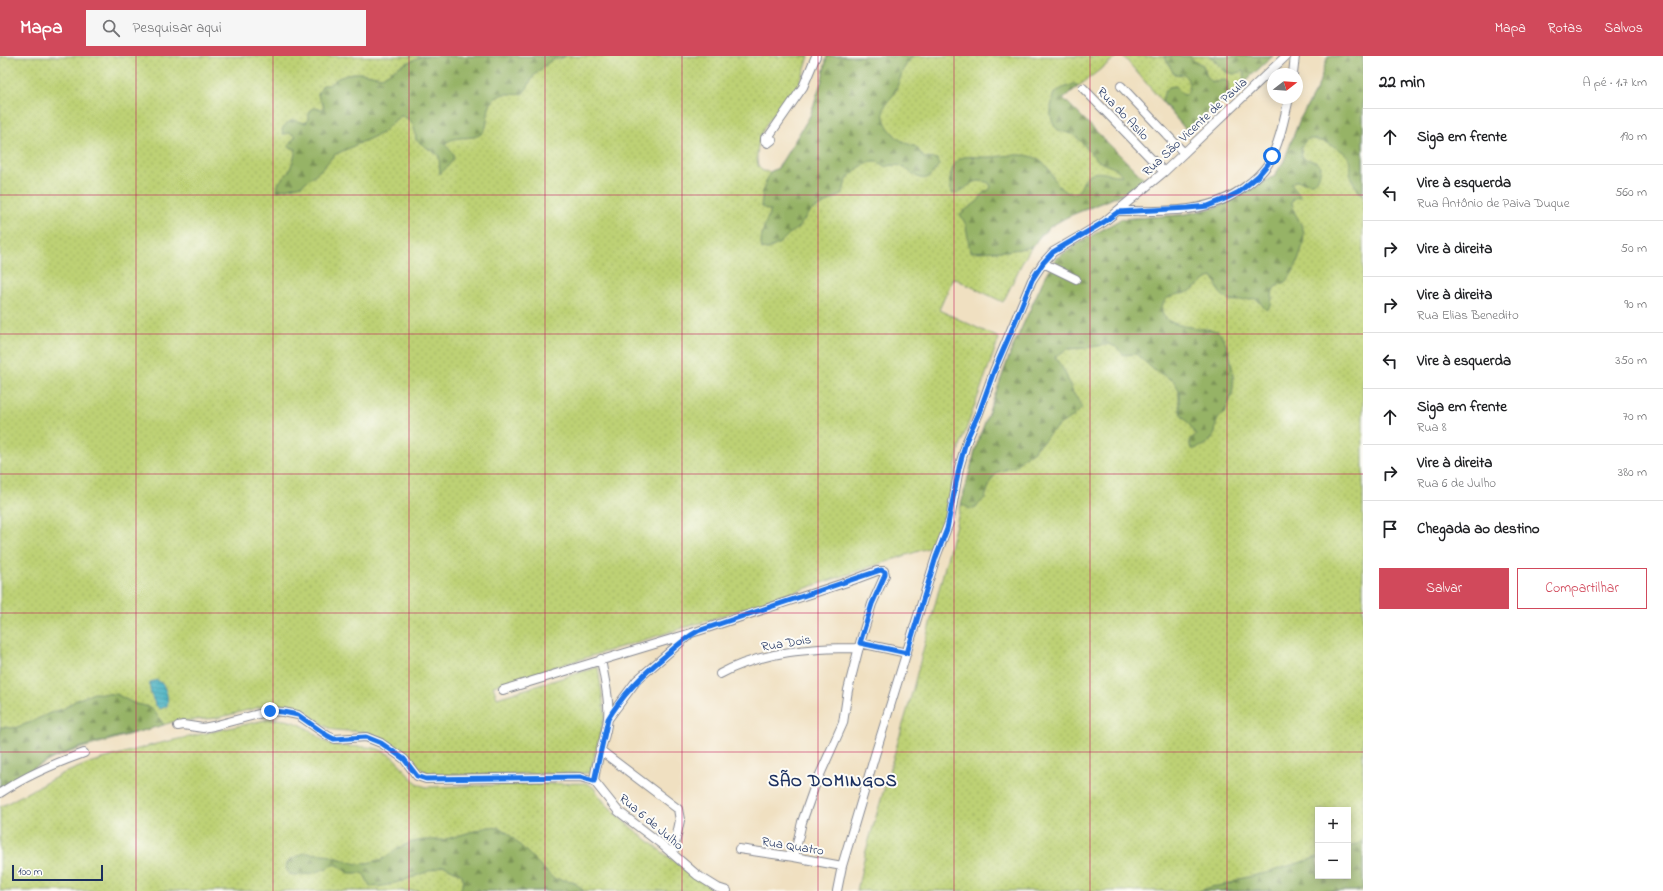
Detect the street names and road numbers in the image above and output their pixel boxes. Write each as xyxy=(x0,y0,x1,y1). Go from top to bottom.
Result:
street label: Rua São Vicente de Paula xyxy=(1138,73,1252,181)
street label: Rua do Asilo xyxy=(1092,83,1154,145)
street label: Rua Dois xyxy=(760,630,813,657)
street label: Rua 6 de Julho xyxy=(615,789,688,855)
street label: Rua Quatro xyxy=(760,832,825,861)

